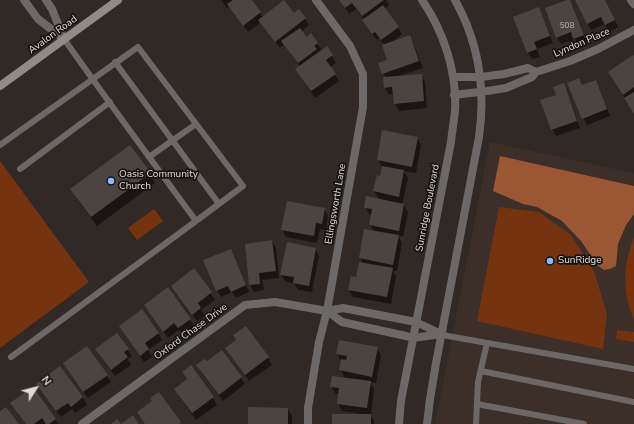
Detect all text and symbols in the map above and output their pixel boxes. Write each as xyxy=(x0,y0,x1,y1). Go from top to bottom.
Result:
street label: Avalon Road xyxy=(26,13,80,57)
house number: 508 xyxy=(560,21,574,31)
street label: Lyndon Place xyxy=(552,26,612,60)
street label: Ellingsworth Lane xyxy=(323,163,349,245)
street label: Sunridge Boulevard xyxy=(414,163,442,253)
place label: Oasis Community Church xyxy=(119,169,198,192)
marker: Oasis Community Church xyxy=(106,176,116,186)
place label: SunRidge xyxy=(558,255,601,267)
marker: SunRidge xyxy=(545,256,555,266)
street label: Oxford Chase Drive xyxy=(152,301,230,363)
north arrow xyxy=(16,368,56,408)
text: N xyxy=(38,373,55,388)

